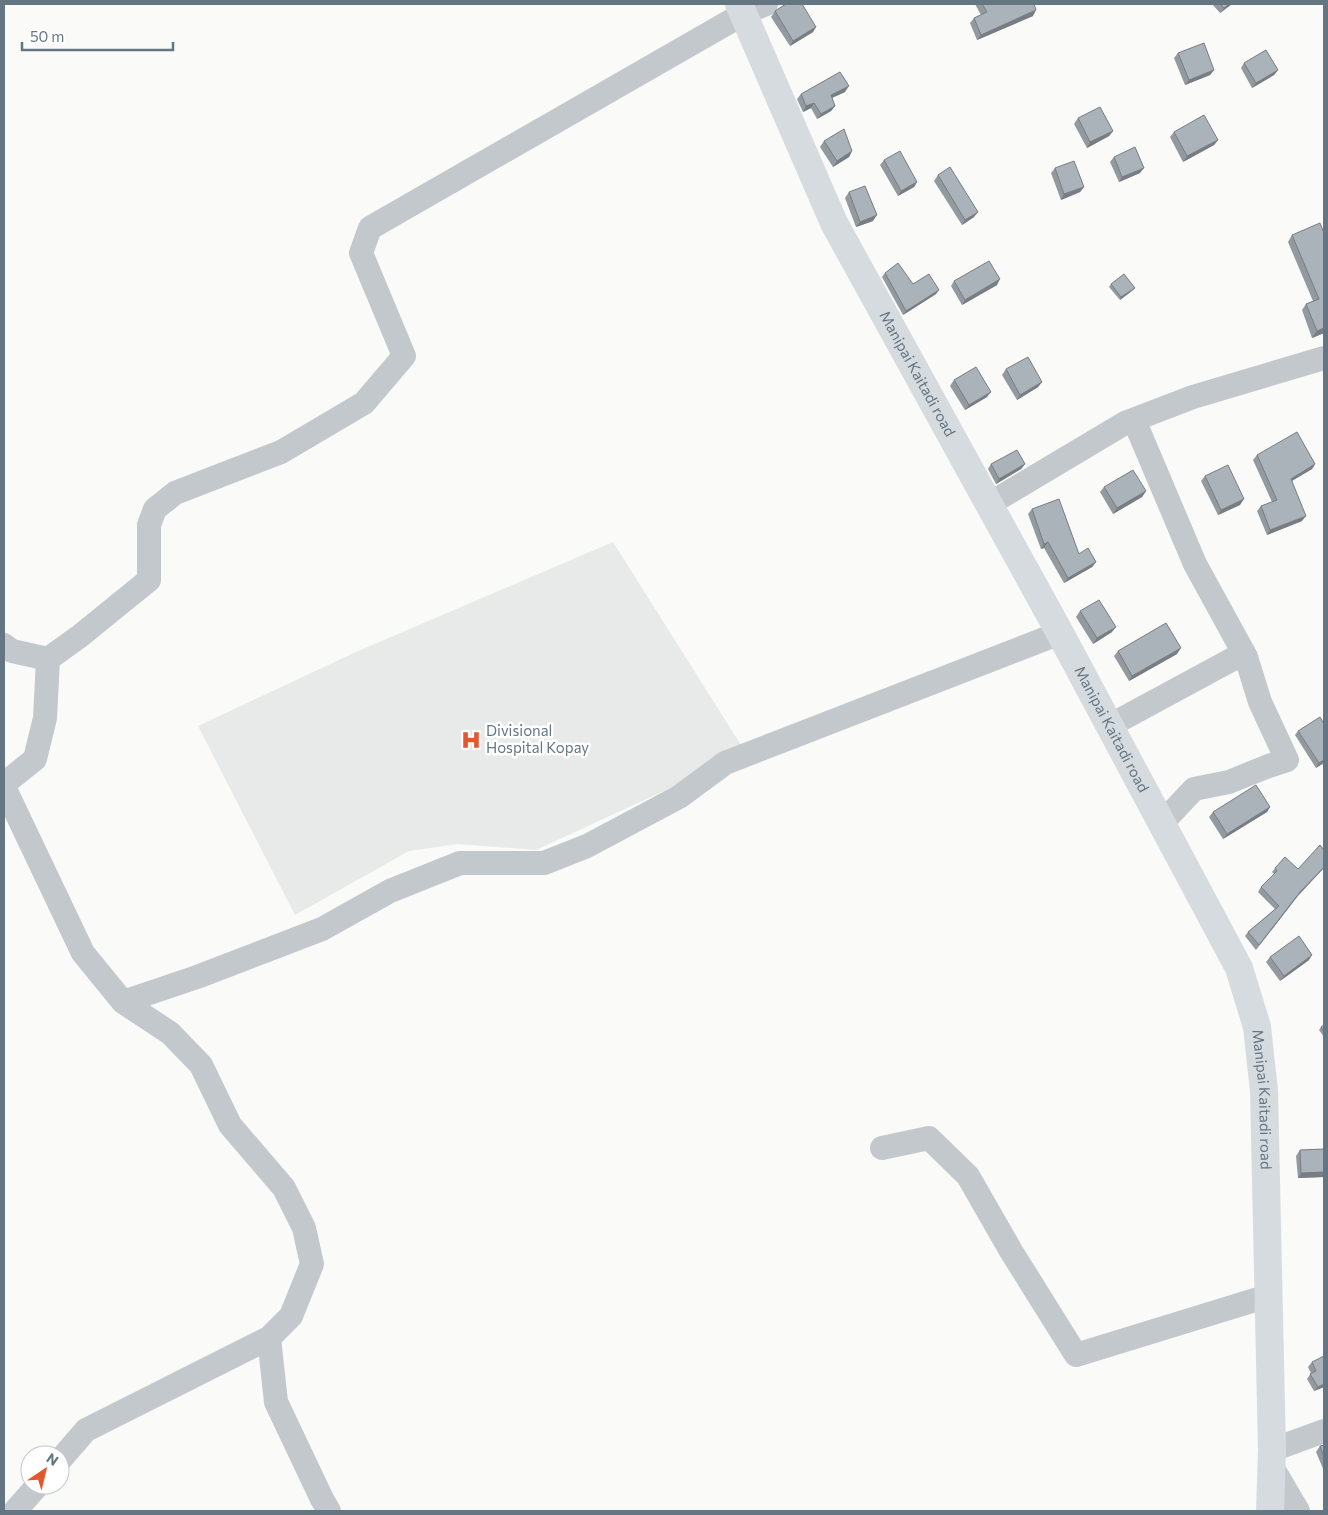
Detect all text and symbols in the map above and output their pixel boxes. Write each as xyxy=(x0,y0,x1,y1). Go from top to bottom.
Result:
scale bar xyxy=(22,20,174,52)
text: 50 m xyxy=(30,27,64,45)
street label: Manipai Kaitadi road xyxy=(876,308,960,439)
street label: Manipai Kaitadi road xyxy=(1071,663,1153,795)
place label: Divisional Hospital Kopay xyxy=(486,721,589,756)
hospital icon: Divisional Hospital Kopay xyxy=(460,729,482,751)
street label: Manipai Kaitadi road xyxy=(1249,1028,1276,1170)
north arrow xyxy=(20,1445,70,1495)
text: N xyxy=(44,1449,62,1469)

